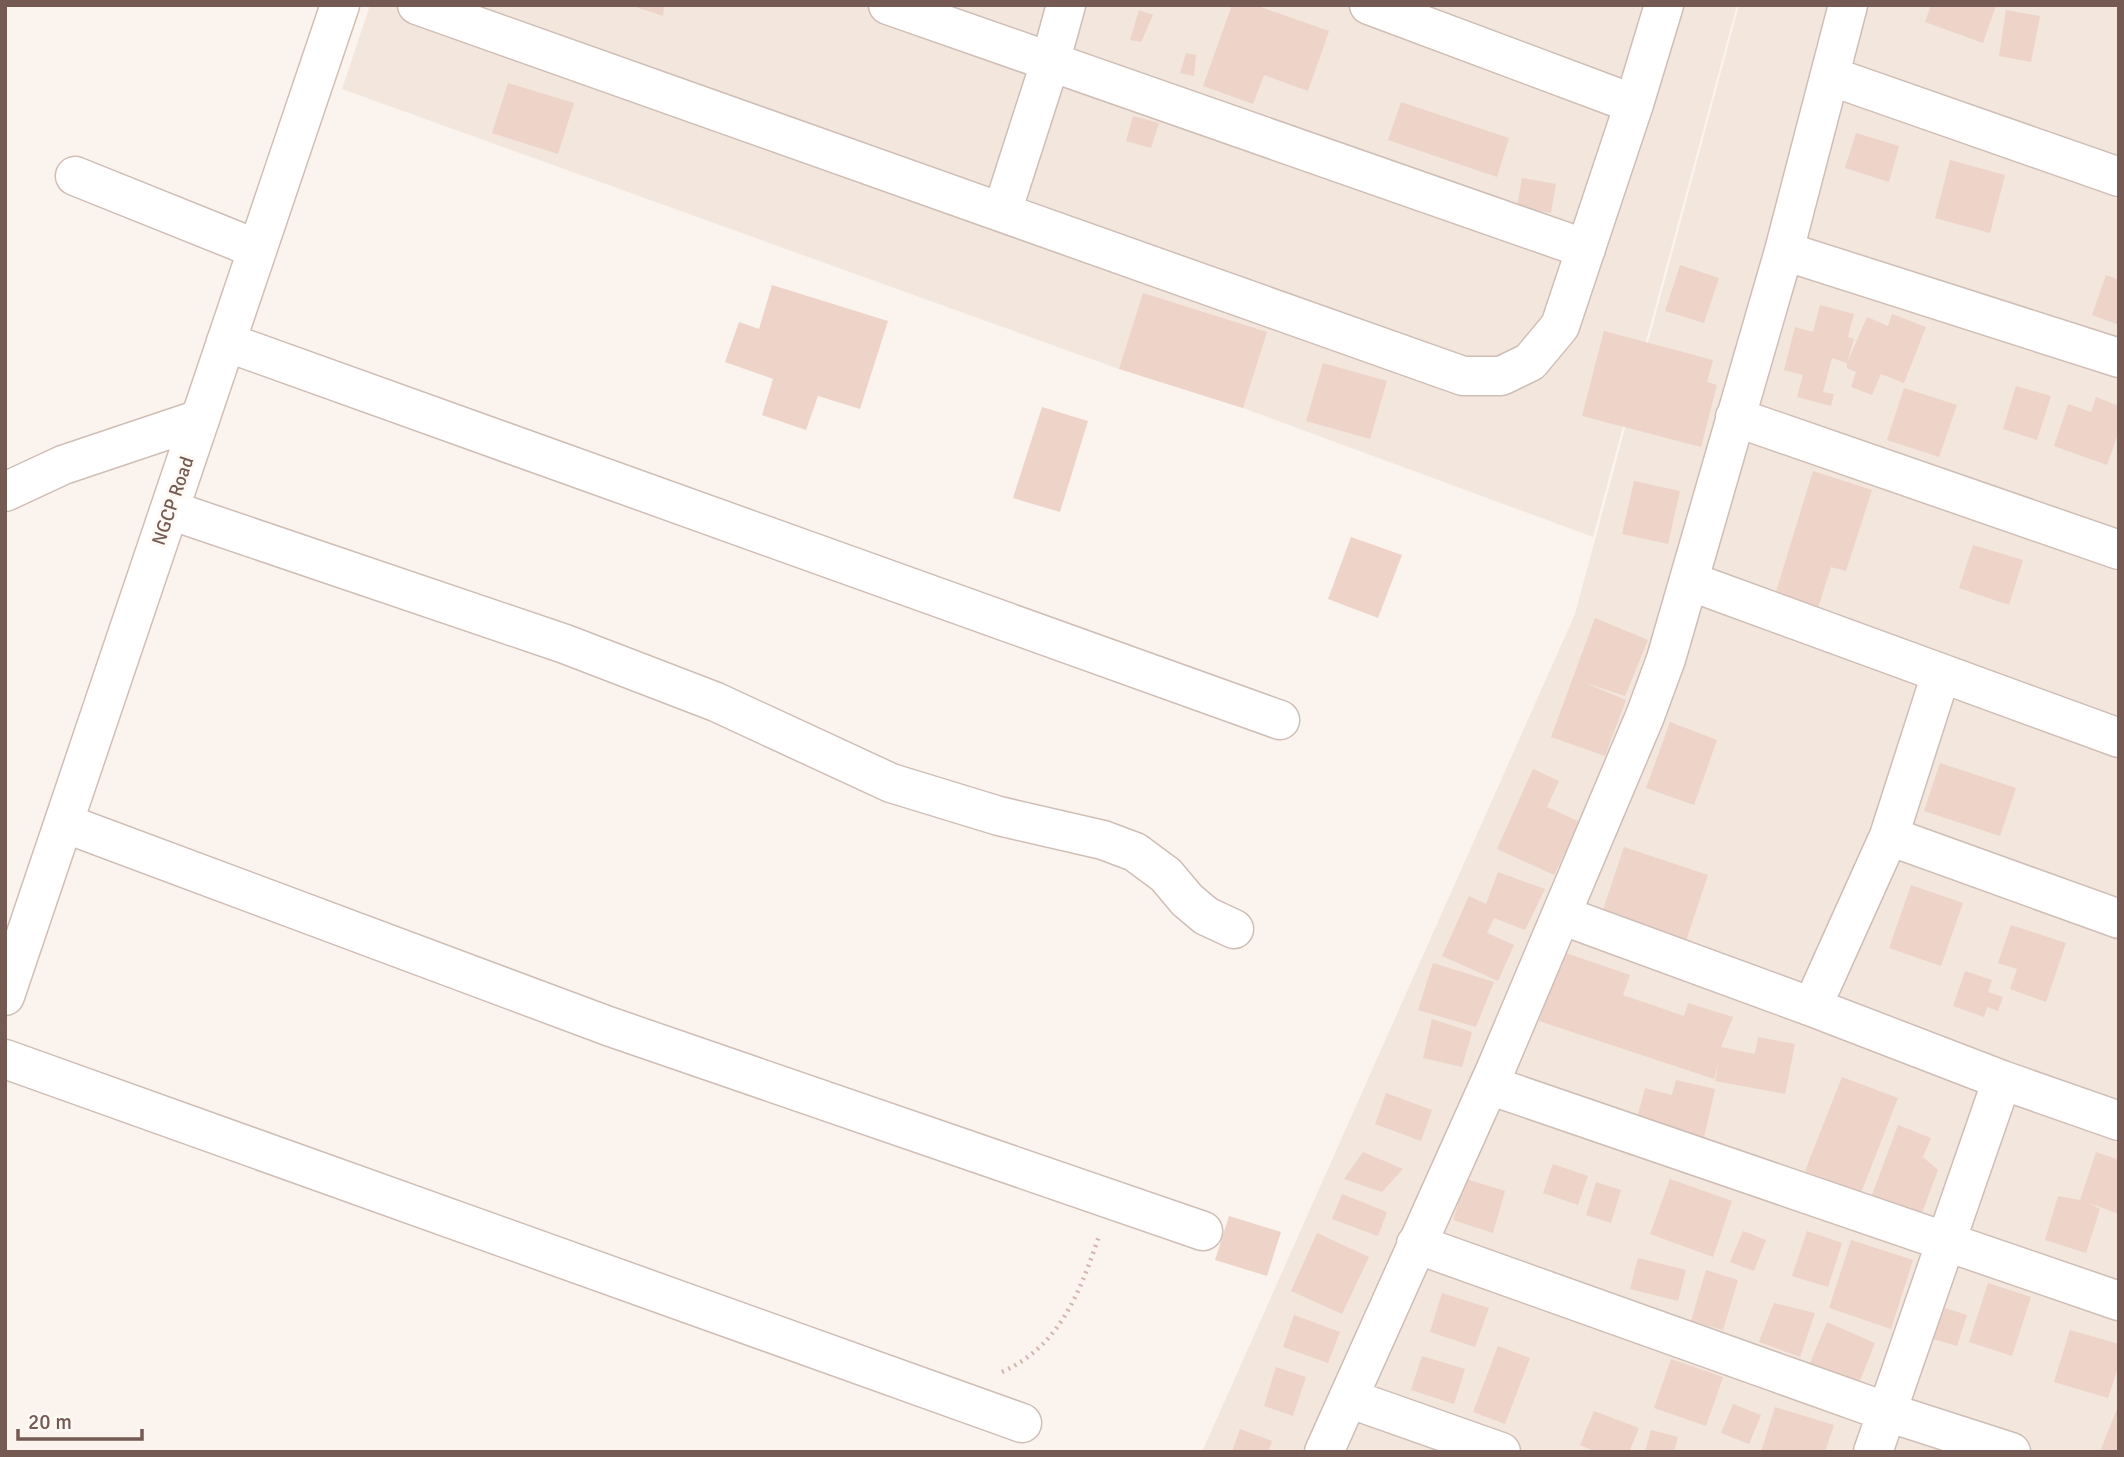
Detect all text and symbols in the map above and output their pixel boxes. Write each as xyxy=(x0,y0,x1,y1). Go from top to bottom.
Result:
street label: NGCP Road xyxy=(147,453,199,549)
scale bar xyxy=(18,1398,142,1442)
text: 20 m xyxy=(28,1409,72,1435)

